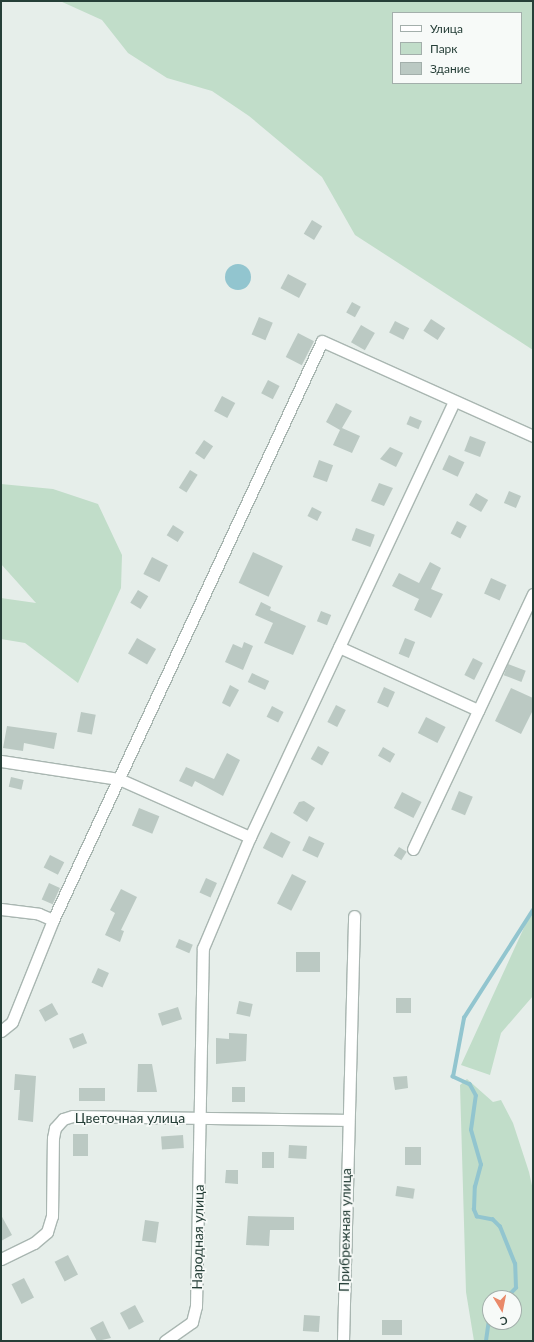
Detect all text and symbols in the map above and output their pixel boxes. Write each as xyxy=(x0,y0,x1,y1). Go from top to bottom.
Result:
legend xyxy=(392,12,522,84)
text: Улица xyxy=(430,21,463,36)
text: Парк xyxy=(430,41,458,56)
text: Здание xyxy=(430,61,470,76)
street label: Цветочная улица xyxy=(75,1110,185,1126)
street label: Прибрежная улица xyxy=(336,1168,354,1292)
street label: Народная улица xyxy=(189,1184,207,1290)
north arrow xyxy=(482,1290,522,1330)
text: С xyxy=(499,1314,509,1328)

